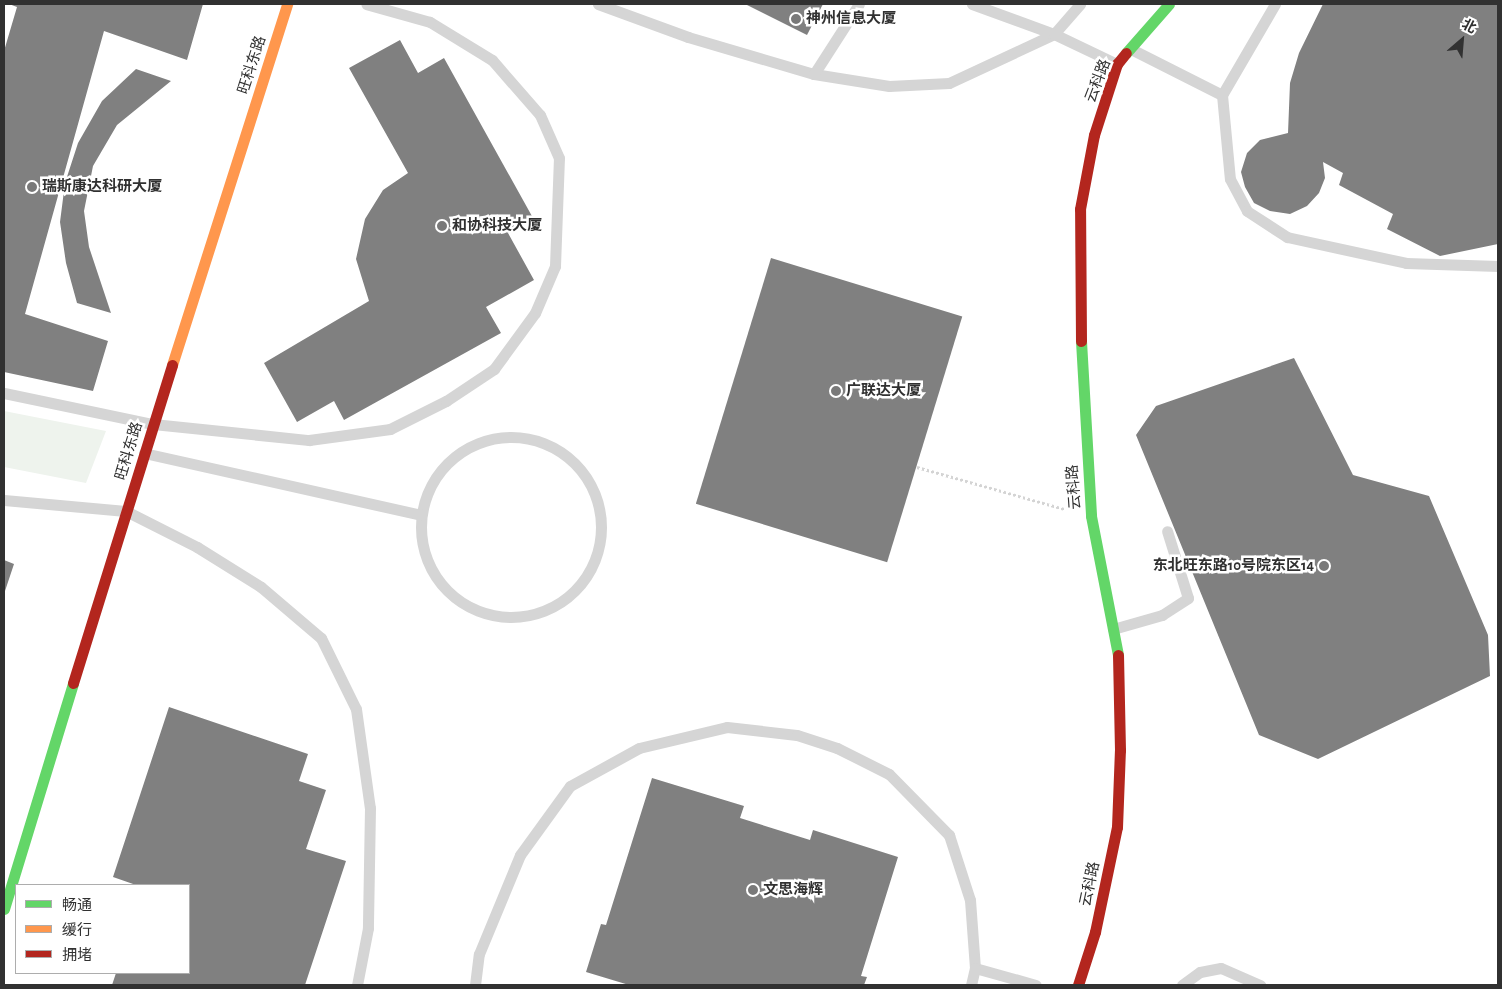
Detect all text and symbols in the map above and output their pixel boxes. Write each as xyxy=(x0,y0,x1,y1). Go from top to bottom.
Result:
place label: 神州信息大厦 xyxy=(806,10,896,28)
marker: 神州信息大厦 xyxy=(790,13,802,25)
north arrow xyxy=(1437,15,1487,65)
text: 北 xyxy=(1459,17,1478,36)
street label: 旺科东路 xyxy=(234,34,270,96)
street label: 云科路 xyxy=(1082,57,1114,105)
place label: 瑞斯康达科研大厦 xyxy=(42,178,162,196)
marker: 瑞斯康达科研大厦 xyxy=(26,181,38,193)
place label: 和协科技大厦 xyxy=(452,217,542,235)
marker: 和协科技大厦 xyxy=(436,220,448,232)
place label: 广联达大厦 xyxy=(846,382,921,400)
marker: 广联达大厦 xyxy=(830,385,842,397)
street label: 旺科东路 xyxy=(112,420,146,482)
street label: 云科路 xyxy=(1063,464,1085,510)
place label: 东北旺东路10号院东区14 xyxy=(1153,557,1314,575)
marker: 东北旺东路10号院东区14 xyxy=(1318,560,1330,572)
street label: 云科路 xyxy=(1077,860,1103,908)
place label: 文思海辉 xyxy=(763,881,823,899)
legend xyxy=(15,884,190,974)
marker: 文思海辉 xyxy=(747,884,759,896)
text: 畅通 xyxy=(62,898,92,913)
text: 缓行 xyxy=(62,923,92,938)
text: 拥堵 xyxy=(62,948,92,963)

